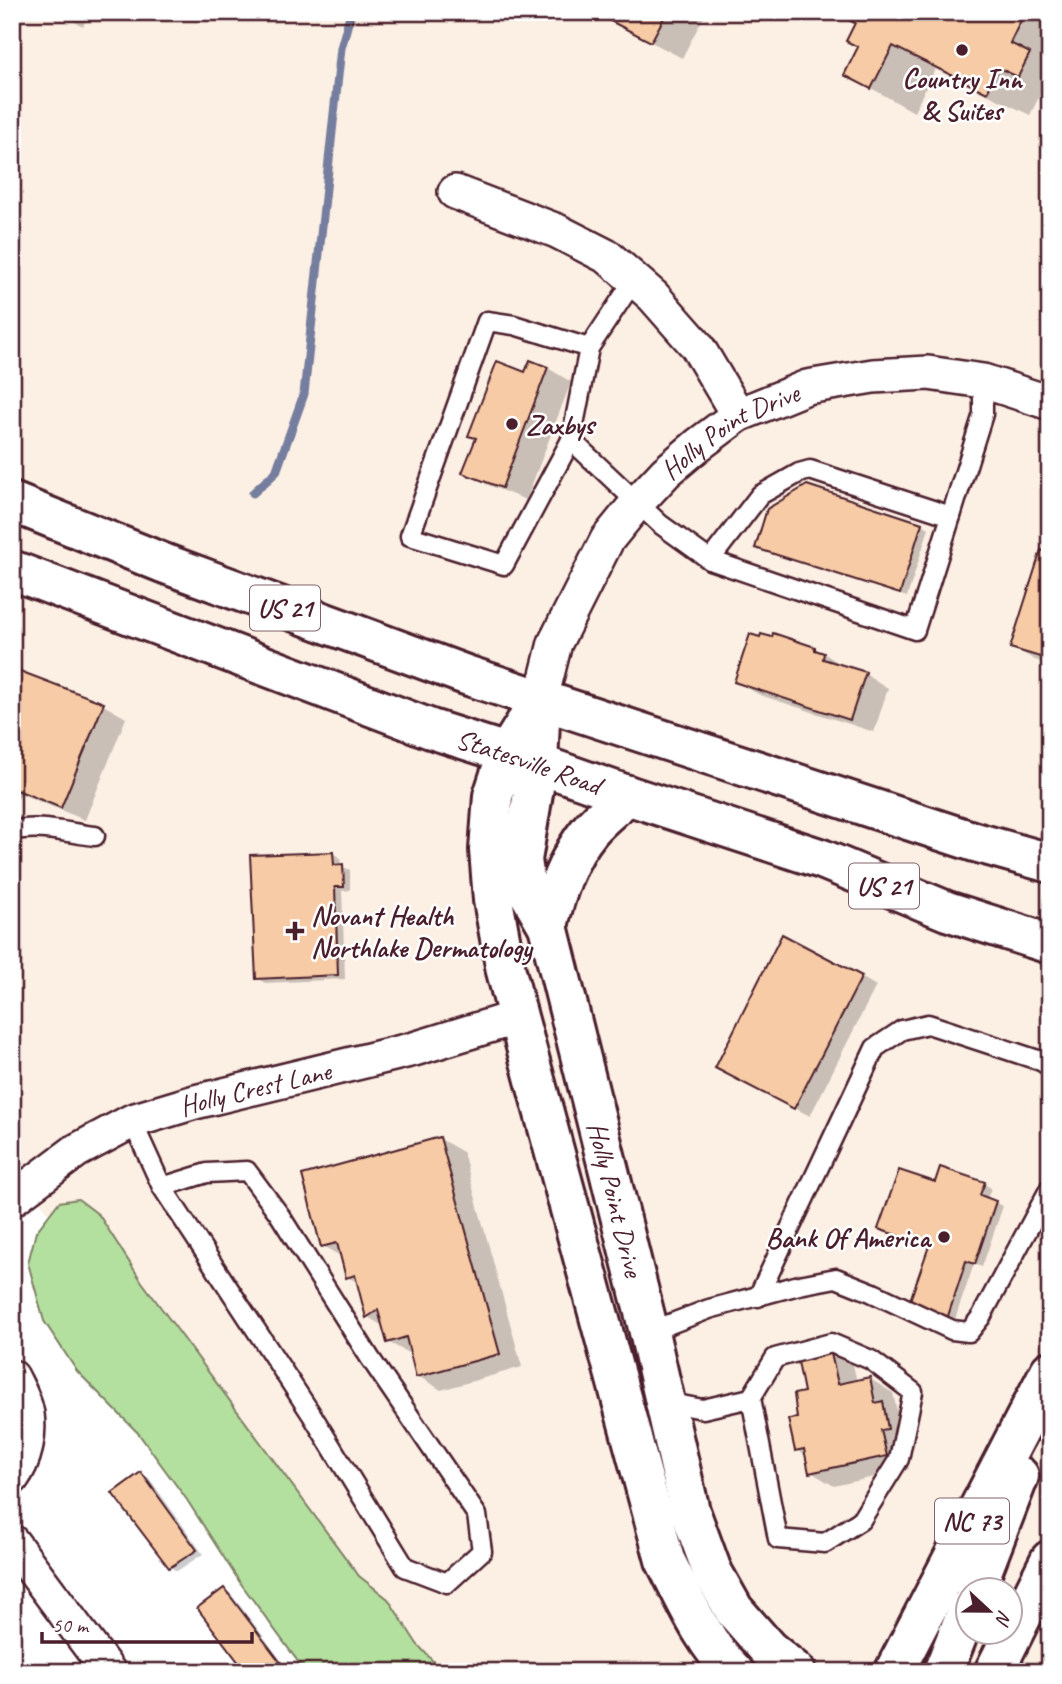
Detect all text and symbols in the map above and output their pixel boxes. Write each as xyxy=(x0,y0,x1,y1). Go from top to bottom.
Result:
marker: Country Inn & Suites xyxy=(954,42,970,58)
place label: Country Inn & Suites xyxy=(902,61,1024,128)
street label: Holly Point Drive xyxy=(653,374,806,487)
place label: Zaxbys xyxy=(526,407,597,442)
marker: Zaxbys xyxy=(504,416,520,432)
road number: US 21 xyxy=(250,586,320,630)
street label: Statesville Road xyxy=(452,721,610,803)
road number: US 21 xyxy=(849,864,919,908)
place label: Novant Health Northlake Dermatology xyxy=(311,898,534,966)
marker: Novant Health Northlake Dermatology xyxy=(285,921,305,941)
street label: Holly Crest Lane xyxy=(175,1052,336,1123)
street label: Holly Point Drive xyxy=(580,1118,652,1282)
place label: Bank Of America xyxy=(766,1220,932,1255)
marker: Bank Of America xyxy=(936,1229,952,1245)
road number: NC 73 xyxy=(935,1498,1009,1544)
north arrow xyxy=(954,1576,1024,1646)
scale bar xyxy=(42,1600,252,1644)
text: N xyxy=(989,1607,1017,1630)
text: 50 m xyxy=(52,1612,90,1638)

